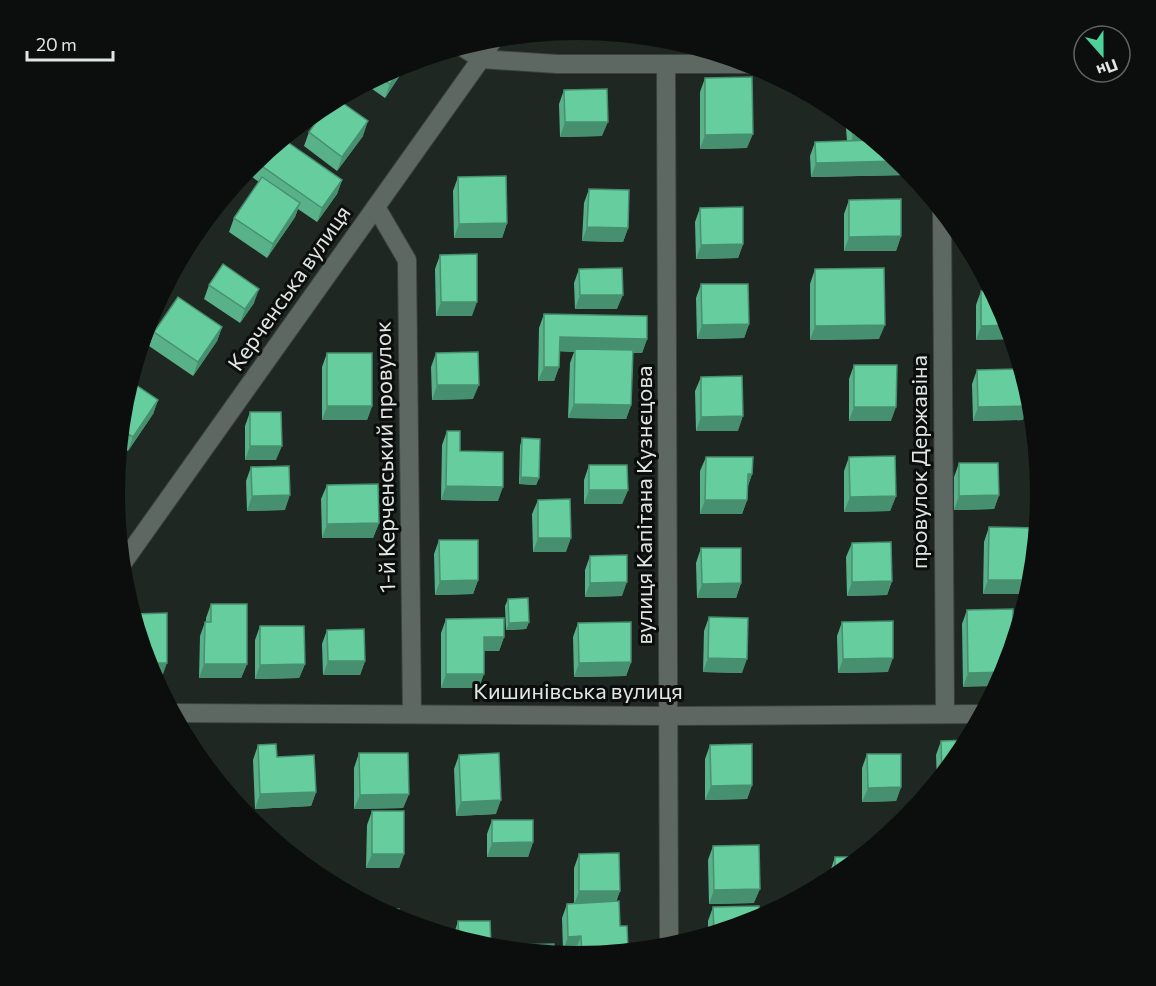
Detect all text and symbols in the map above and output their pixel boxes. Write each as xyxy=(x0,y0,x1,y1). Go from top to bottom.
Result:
scale bar xyxy=(27,24,112,62)
north arrow xyxy=(1072,24,1132,84)
text: 20 m xyxy=(36,33,77,55)
text: Пн xyxy=(1094,56,1121,81)
street label: Керченська вулиця xyxy=(221,200,356,376)
street label: 1-й Керченський провулок xyxy=(369,321,400,593)
street label: провулок Державіна xyxy=(905,355,932,569)
street label: вулиця Капітана Кузнєцова xyxy=(630,365,657,645)
street label: Кишинівська вулиця xyxy=(473,677,683,704)

